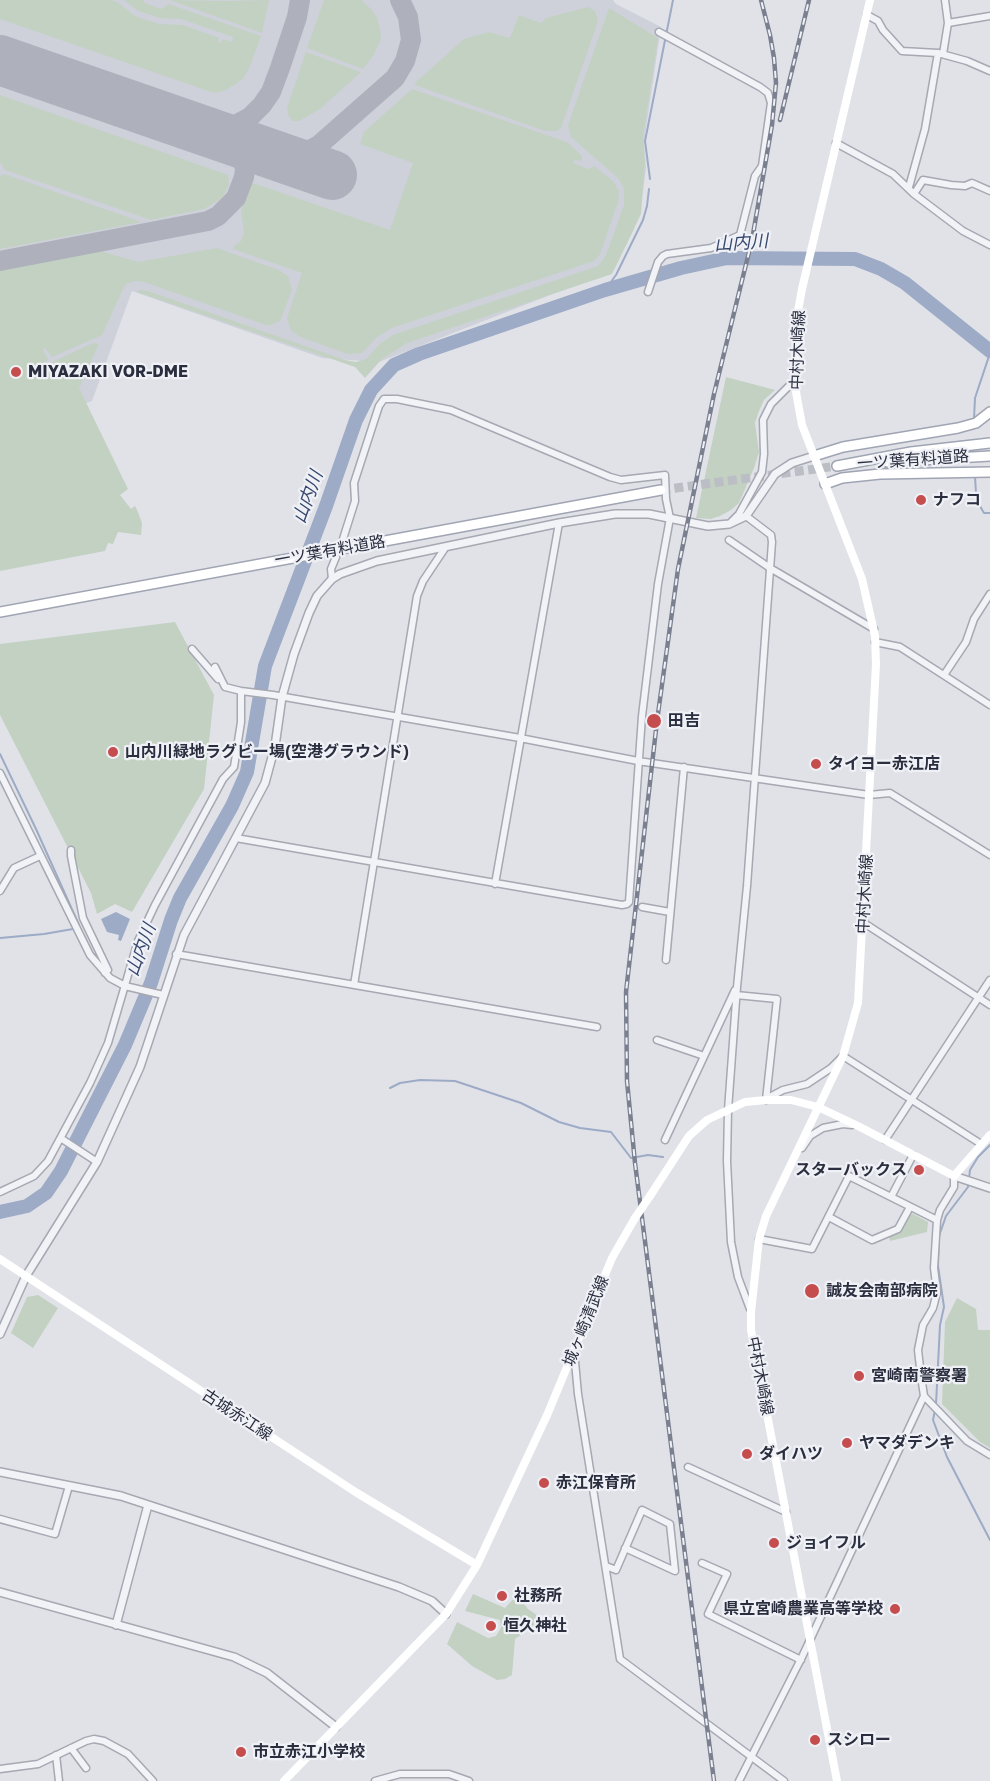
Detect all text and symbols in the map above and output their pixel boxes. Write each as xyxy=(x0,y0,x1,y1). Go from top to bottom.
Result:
water label: 山内川 xyxy=(713,230,769,256)
street label: 中村木崎線 xyxy=(787,310,809,390)
place label: MIYAZAKI VOR-DME xyxy=(28,362,188,382)
marker: MIYAZAKI VOR-DME xyxy=(9,365,23,379)
street label: 一ツ葉有料道路 xyxy=(856,447,970,473)
water label: 山内川 xyxy=(289,468,327,526)
place label: ナフコ xyxy=(933,490,981,510)
marker: ナフコ xyxy=(914,493,928,507)
street label: 一ツ葉有料道路 xyxy=(273,532,387,570)
place label: 田吉 xyxy=(668,711,700,731)
marker: 田吉 xyxy=(645,712,663,730)
place label: 山内川緑地ラグビー場(空港グラウンド) xyxy=(125,742,409,762)
marker: 山内川緑地ラグビー場(空港グラウンド) xyxy=(106,745,120,759)
place label: タイヨー赤江店 xyxy=(828,754,940,774)
marker: タイヨー赤江店 xyxy=(809,757,823,771)
street label: 中村木崎線 xyxy=(853,854,877,934)
water label: 山内川 xyxy=(122,921,160,979)
place label: スターバックス xyxy=(795,1160,907,1180)
marker: スターバックス xyxy=(912,1163,926,1177)
street label: 城ヶ崎清武線 xyxy=(559,1273,613,1369)
place label: 誠友会南部病院 xyxy=(826,1281,938,1301)
marker: 誠友会南部病院 xyxy=(803,1282,821,1300)
street label: 中村木崎線 xyxy=(743,1335,777,1417)
place label: 宮崎南警察署 xyxy=(871,1366,967,1386)
marker: 宮崎南警察署 xyxy=(852,1369,866,1383)
street label: 古城赤江線 xyxy=(198,1385,276,1445)
place label: ヤマダデンキ xyxy=(859,1433,955,1453)
marker: ヤマダデンキ xyxy=(840,1436,854,1450)
place label: ダイハツ xyxy=(759,1444,823,1464)
marker: ダイハツ xyxy=(740,1447,754,1461)
place label: 赤江保育所 xyxy=(556,1473,636,1493)
marker: 赤江保育所 xyxy=(537,1476,551,1490)
place label: ジョイフル xyxy=(786,1533,866,1553)
marker: ジョイフル xyxy=(767,1536,781,1550)
place label: 社務所 xyxy=(514,1586,562,1606)
marker: 社務所 xyxy=(495,1589,509,1603)
place label: 県立宮崎農業高等学校 xyxy=(723,1599,883,1619)
marker: 県立宮崎農業高等学校 xyxy=(888,1602,902,1616)
place label: 恒久神社 xyxy=(503,1616,567,1636)
marker: 恒久神社 xyxy=(484,1619,498,1633)
place label: スシロー xyxy=(827,1730,891,1750)
marker: スシロー xyxy=(808,1733,822,1747)
place label: 市立赤江小学校 xyxy=(253,1742,365,1762)
marker: 市立赤江小学校 xyxy=(234,1745,248,1759)

